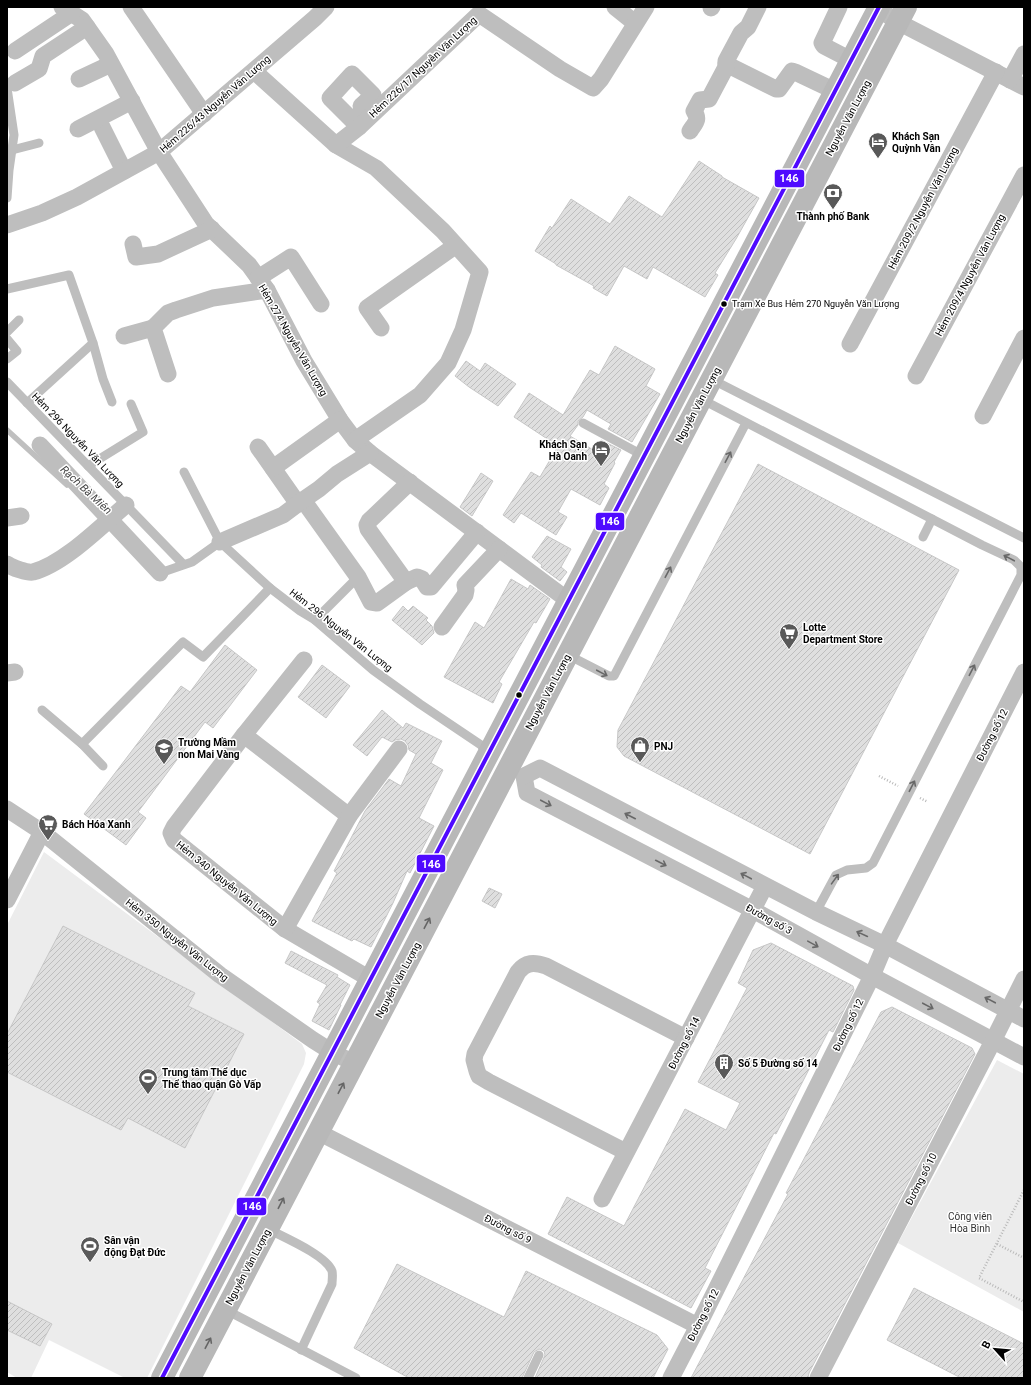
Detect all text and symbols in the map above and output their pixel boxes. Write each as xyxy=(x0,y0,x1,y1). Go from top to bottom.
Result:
street label: Hẻm 226/17 Nguyễn Văn Lượng xyxy=(366,14,480,120)
street label: Hẻm 226/43 Nguyễn Văn Lượng xyxy=(157,52,273,156)
street label: Nguyễn Văn Lượng xyxy=(823,78,873,158)
hotel icon: Khách Sạn Quỳnh Vân xyxy=(867,131,889,159)
place label: Khách Sạn Quỳnh Vân xyxy=(892,131,941,154)
street label: Hẻm 209/2 Nguyễn Văn Lượng xyxy=(885,145,961,271)
line badge: 146 xyxy=(774,169,805,188)
text: 146 xyxy=(780,172,798,185)
bank icon: Thành phố Bank xyxy=(822,182,844,210)
place label: Thành phố Bank xyxy=(797,211,870,222)
street label: Hẻm 209/4 Nguyễn Văn Lượng xyxy=(932,212,1008,338)
street label: Hẻm 274 Nguyễn Văn Lượng xyxy=(256,282,330,398)
marker: Trạm Xe Bus Hẻm 270 Nguyễn Văn Lượng xyxy=(719,299,729,309)
place label: Trạm Xe Bus Hẻm 270 Nguyễn Văn Lượng xyxy=(732,299,899,309)
street label: Nguyễn Văn Lượng xyxy=(673,365,723,445)
street label: Hẻm 296 Nguyễn Văn Lượng xyxy=(29,390,127,490)
place label: Khách Sạn Hà Oanh xyxy=(539,439,587,462)
hotel icon: Khách Sạn Hà Oanh xyxy=(590,439,612,467)
one-way arrow xyxy=(725,451,732,463)
water label: Rạch Bà Miên xyxy=(58,463,114,517)
line badge: 146 xyxy=(595,512,625,531)
text: 146 xyxy=(601,515,619,528)
one-way arrow xyxy=(1003,554,1015,561)
one-way arrow xyxy=(665,567,672,579)
street label: Hẻm 296 Nguyễn Văn Lượng xyxy=(287,586,395,674)
supermarket icon: Lotte Department Store xyxy=(778,622,800,650)
place label: Lotte Department Store xyxy=(803,622,883,645)
street label: Nguyễn Văn Lượng xyxy=(523,652,573,732)
one-way arrow xyxy=(969,664,976,676)
one-way arrow xyxy=(596,669,608,677)
unlabelled marker xyxy=(514,690,524,700)
street label: Đường số 12 xyxy=(973,706,1010,763)
shop icon: PNJ xyxy=(629,735,651,763)
school or university icon: Trường Mầm non Mai Vàng xyxy=(153,737,175,765)
place label: Trường Mầm non Mai Vàng xyxy=(178,737,240,760)
place label: PNJ xyxy=(654,741,673,752)
one-way arrow xyxy=(909,780,917,792)
one-way arrow xyxy=(540,800,552,807)
one-way arrow xyxy=(625,811,637,819)
supermarket icon: Bách Hóa Xanh xyxy=(37,813,59,841)
place label: Bách Hóa Xanh xyxy=(62,819,131,830)
street label: Hẻm 340 Nguyễn Văn Lượng xyxy=(174,838,280,928)
line badge: 146 xyxy=(416,854,446,873)
text: 146 xyxy=(422,858,440,871)
one-way arrow xyxy=(655,860,667,867)
one-way arrow xyxy=(740,871,752,879)
one-way arrow xyxy=(831,873,839,884)
street label: Hẻm 350 Nguyễn Văn Lượng xyxy=(123,896,231,984)
street label: Đường số 3 xyxy=(744,901,795,936)
one-way arrow xyxy=(424,917,432,929)
one-way arrow xyxy=(856,930,868,937)
street label: Nguyễn Văn Lượng xyxy=(373,940,423,1020)
one-way arrow xyxy=(807,940,819,948)
street label: Đường số 12 xyxy=(830,996,866,1053)
one-way arrow xyxy=(984,996,996,1004)
one-way arrow xyxy=(921,1003,933,1010)
street label: Đường số 14 xyxy=(665,1014,702,1071)
building icon: Số 5 Đường số 14 xyxy=(713,1052,735,1080)
place label: Số 5 Đường số 14 xyxy=(738,1058,818,1069)
sports icon: Trung tâm Thể dục Thể thao quận Gò Vấp xyxy=(137,1067,159,1095)
place label: Trung tâm Thể dục Thể thao quận Gò Vấp xyxy=(162,1067,261,1091)
one-way arrow xyxy=(338,1082,345,1094)
street label: Đường số 10 xyxy=(902,1150,939,1207)
line badge: 146 xyxy=(236,1197,267,1216)
one-way arrow xyxy=(278,1198,285,1210)
text: 146 xyxy=(243,1200,261,1213)
park label: Công viên Hòa Bình xyxy=(948,1211,992,1234)
street label: Đường số 9 xyxy=(483,1212,534,1246)
street label: Nguyễn Văn Lượng xyxy=(223,1227,273,1307)
sports icon: Sân vận động Đạt Đức xyxy=(79,1235,101,1263)
place label: Sân vận động Đạt Đức xyxy=(104,1235,166,1259)
street label: Đường số 12 xyxy=(684,1286,721,1343)
north arrow xyxy=(975,1329,1015,1369)
one-way arrow xyxy=(205,1338,212,1350)
text: B xyxy=(979,1339,994,1351)

